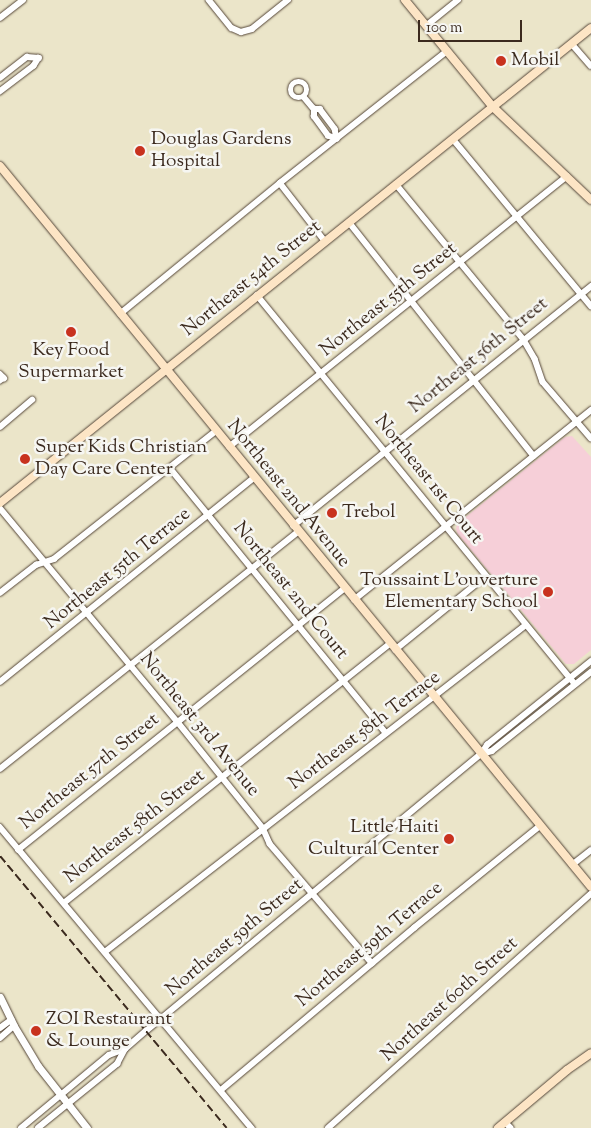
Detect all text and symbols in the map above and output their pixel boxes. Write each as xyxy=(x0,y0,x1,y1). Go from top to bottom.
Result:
scale bar xyxy=(421,10,525,42)
text: 100 m xyxy=(426,18,462,39)
place label: Mobil xyxy=(511,50,559,72)
marker: Mobil xyxy=(495,55,507,67)
place label: Douglas Gardens Hospital xyxy=(151,129,291,173)
marker: Douglas Gardens Hospital xyxy=(133,144,147,158)
street label: Northeast 54th Street xyxy=(178,216,326,342)
street label: Northeast 55th Street xyxy=(316,238,462,362)
street label: Northeast 56th Street xyxy=(405,293,553,419)
marker: Key Food Supermarket xyxy=(65,326,77,338)
place label: Key Food Supermarket xyxy=(18,340,124,384)
street label: Northeast 1st Court xyxy=(369,411,487,549)
street label: Northeast 2nd Avenue xyxy=(221,415,355,573)
place label: Super Kids Christian Day Care Center xyxy=(35,437,207,481)
marker: Super Kids Christian Day Care Center xyxy=(19,453,31,465)
place label: Trebol xyxy=(342,502,395,524)
street label: Northeast 55th Terrace xyxy=(40,503,196,635)
marker: Trebol xyxy=(326,507,338,519)
street label: Northeast 2nd Court xyxy=(228,518,352,664)
place label: Toussaint L'ouverture Elementary School xyxy=(360,570,538,614)
marker: Toussaint L'ouverture Elementary School xyxy=(542,586,554,598)
street label: Northeast 3rd Avenue xyxy=(134,649,264,801)
street label: Northeast 58th Terrace xyxy=(285,667,445,795)
street label: Northeast 57th Street xyxy=(16,709,164,835)
street label: Northeast 58th Street xyxy=(60,765,210,889)
place label: Little Haiti Cultural Center xyxy=(308,817,439,861)
marker: Little Haiti Cultural Center xyxy=(443,833,455,845)
street label: Northeast 59th Street xyxy=(162,874,308,1002)
street label: Northeast 59th Terrace xyxy=(292,877,448,1013)
street label: Northeast 60th Street xyxy=(377,933,523,1067)
place label: ZOI Restaurant & Lounge xyxy=(46,1009,172,1053)
marker: ZOI Restaurant & Lounge xyxy=(30,1025,42,1037)

